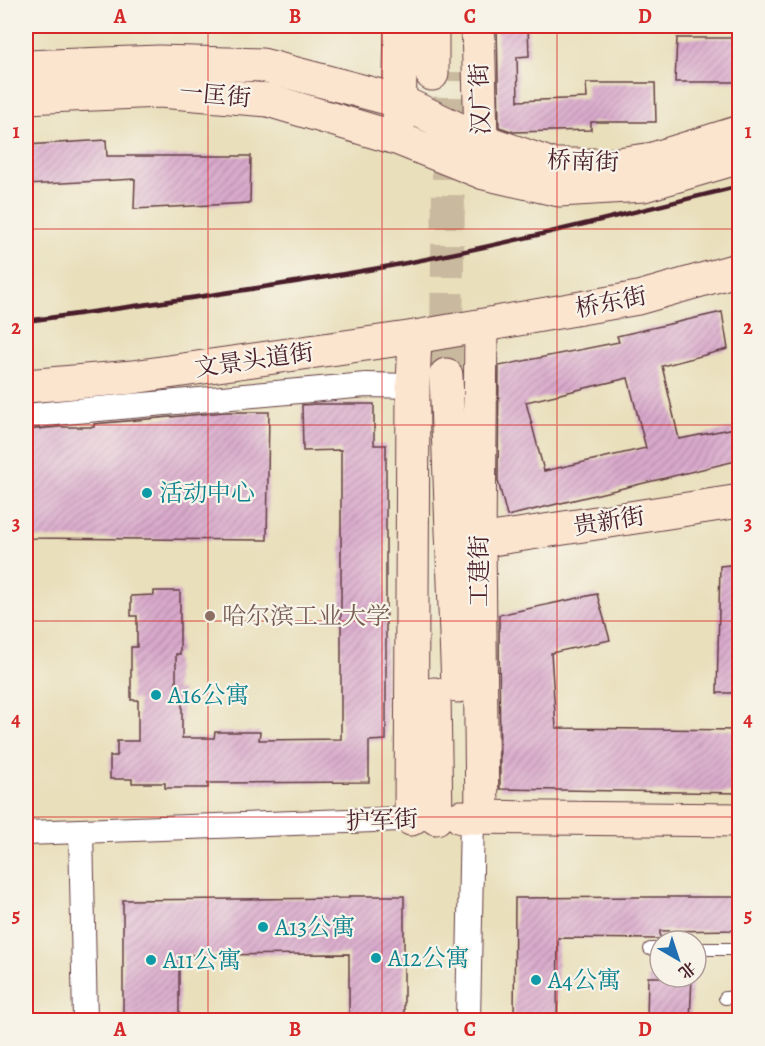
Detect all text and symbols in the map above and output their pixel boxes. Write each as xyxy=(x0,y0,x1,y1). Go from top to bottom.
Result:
text: A xyxy=(113,3,127,30)
text: B xyxy=(289,3,301,30)
text: C xyxy=(464,3,476,30)
text: D xyxy=(638,3,652,30)
street label: 汉广街 xyxy=(463,62,497,136)
street label: 一匡街 xyxy=(178,76,252,114)
text: 1 xyxy=(12,118,20,145)
text: 1 xyxy=(744,118,752,145)
street label: 桥南街 xyxy=(546,144,620,178)
street label: 桥东街 xyxy=(573,279,649,325)
text: 2 xyxy=(11,314,21,341)
text: 2 xyxy=(743,314,753,341)
street label: 文景头道街 xyxy=(192,336,316,384)
place label: 活动中心 xyxy=(159,477,255,509)
marker: 活动中心 xyxy=(140,486,154,500)
street label: 贵新街 xyxy=(571,500,647,542)
text: 3 xyxy=(12,510,20,537)
text: 3 xyxy=(744,510,752,537)
street label: 工建街 xyxy=(463,535,495,607)
place label: 哈尔滨工业大学 xyxy=(222,600,390,632)
marker: 哈尔滨工业大学 xyxy=(203,609,217,623)
place label: A16公寓 xyxy=(167,679,249,711)
marker: A16公寓 xyxy=(149,688,163,702)
text: 4 xyxy=(11,706,21,733)
text: 4 xyxy=(743,706,753,733)
street label: 护军街 xyxy=(345,803,419,837)
text: 5 xyxy=(12,902,20,929)
text: 5 xyxy=(744,902,752,929)
place label: A13公寓 xyxy=(274,911,355,943)
marker: A13公寓 xyxy=(256,920,270,934)
north arrow xyxy=(648,929,708,989)
place label: A12公寓 xyxy=(387,942,470,974)
place label: A11公寓 xyxy=(162,944,241,976)
marker: A12公寓 xyxy=(369,951,383,965)
marker: A11公寓 xyxy=(144,953,158,967)
text: 北 xyxy=(674,956,700,983)
place label: A4公寓 xyxy=(547,964,621,996)
marker: A4公寓 xyxy=(529,973,543,987)
text: A xyxy=(113,1016,127,1043)
text: B xyxy=(289,1016,301,1043)
text: C xyxy=(464,1016,476,1043)
text: D xyxy=(638,1016,652,1043)

